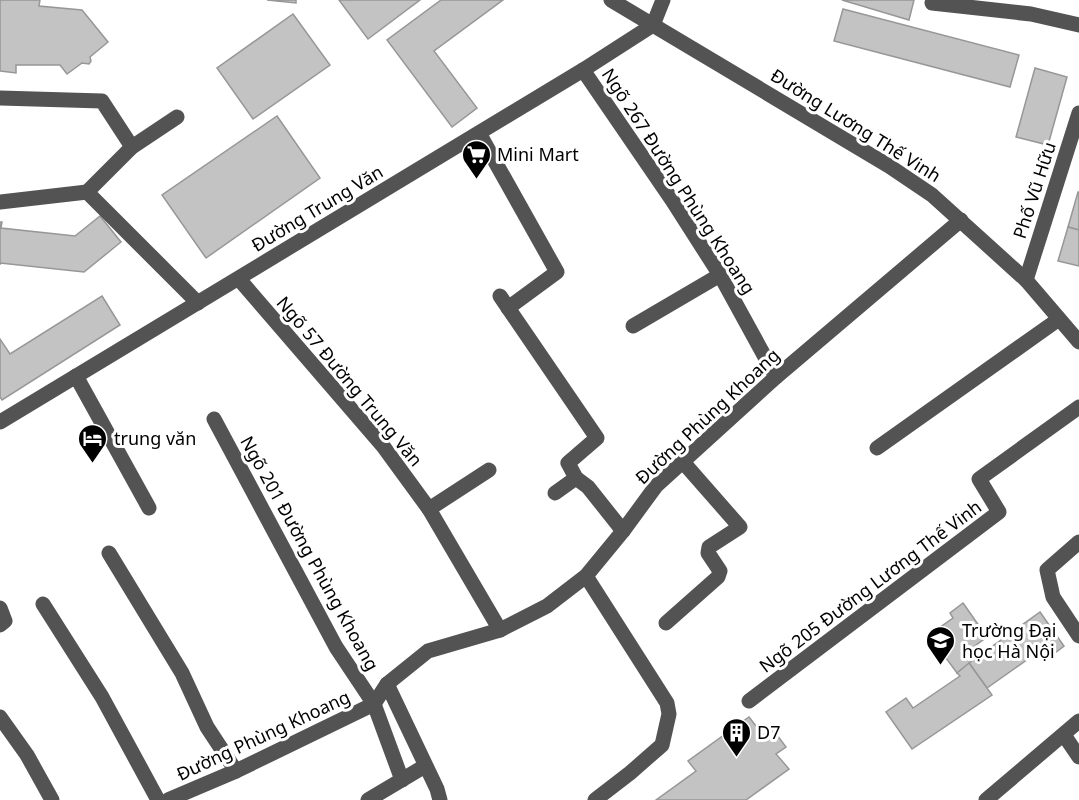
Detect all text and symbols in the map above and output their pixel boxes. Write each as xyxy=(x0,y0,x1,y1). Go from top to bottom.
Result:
street label: Đường Lương Thế Vinh xyxy=(766,63,946,187)
street label: Ngõ 267 Đường Phùng Khoang xyxy=(597,64,761,298)
supermarket icon: Mini Mart xyxy=(460,138,492,180)
street label: Phố Vũ Hữu xyxy=(1007,138,1061,242)
place label: Mini Mart xyxy=(497,142,579,166)
street label: Đường Trung Văn xyxy=(247,159,387,257)
street label: Ngõ 57 Đường Trung Văn xyxy=(272,291,428,471)
street label: Đường Phùng Khoang xyxy=(630,343,784,489)
hotel icon: trung văn xyxy=(77,422,109,464)
place label: trung văn xyxy=(114,426,196,450)
street label: Ngõ 201 Đường Phùng Khoang xyxy=(235,431,385,675)
street label: Ngõ 205 Đường Lương Thế Vinh xyxy=(754,494,986,678)
place label: Trường Đại học Hà Nội xyxy=(962,618,1057,663)
school or university icon: Trường Đại học Hà Nội xyxy=(925,624,957,666)
street label: Đường Phùng Khoang xyxy=(172,684,354,786)
building icon: D7 xyxy=(720,716,752,758)
place label: D7 xyxy=(757,720,780,744)

